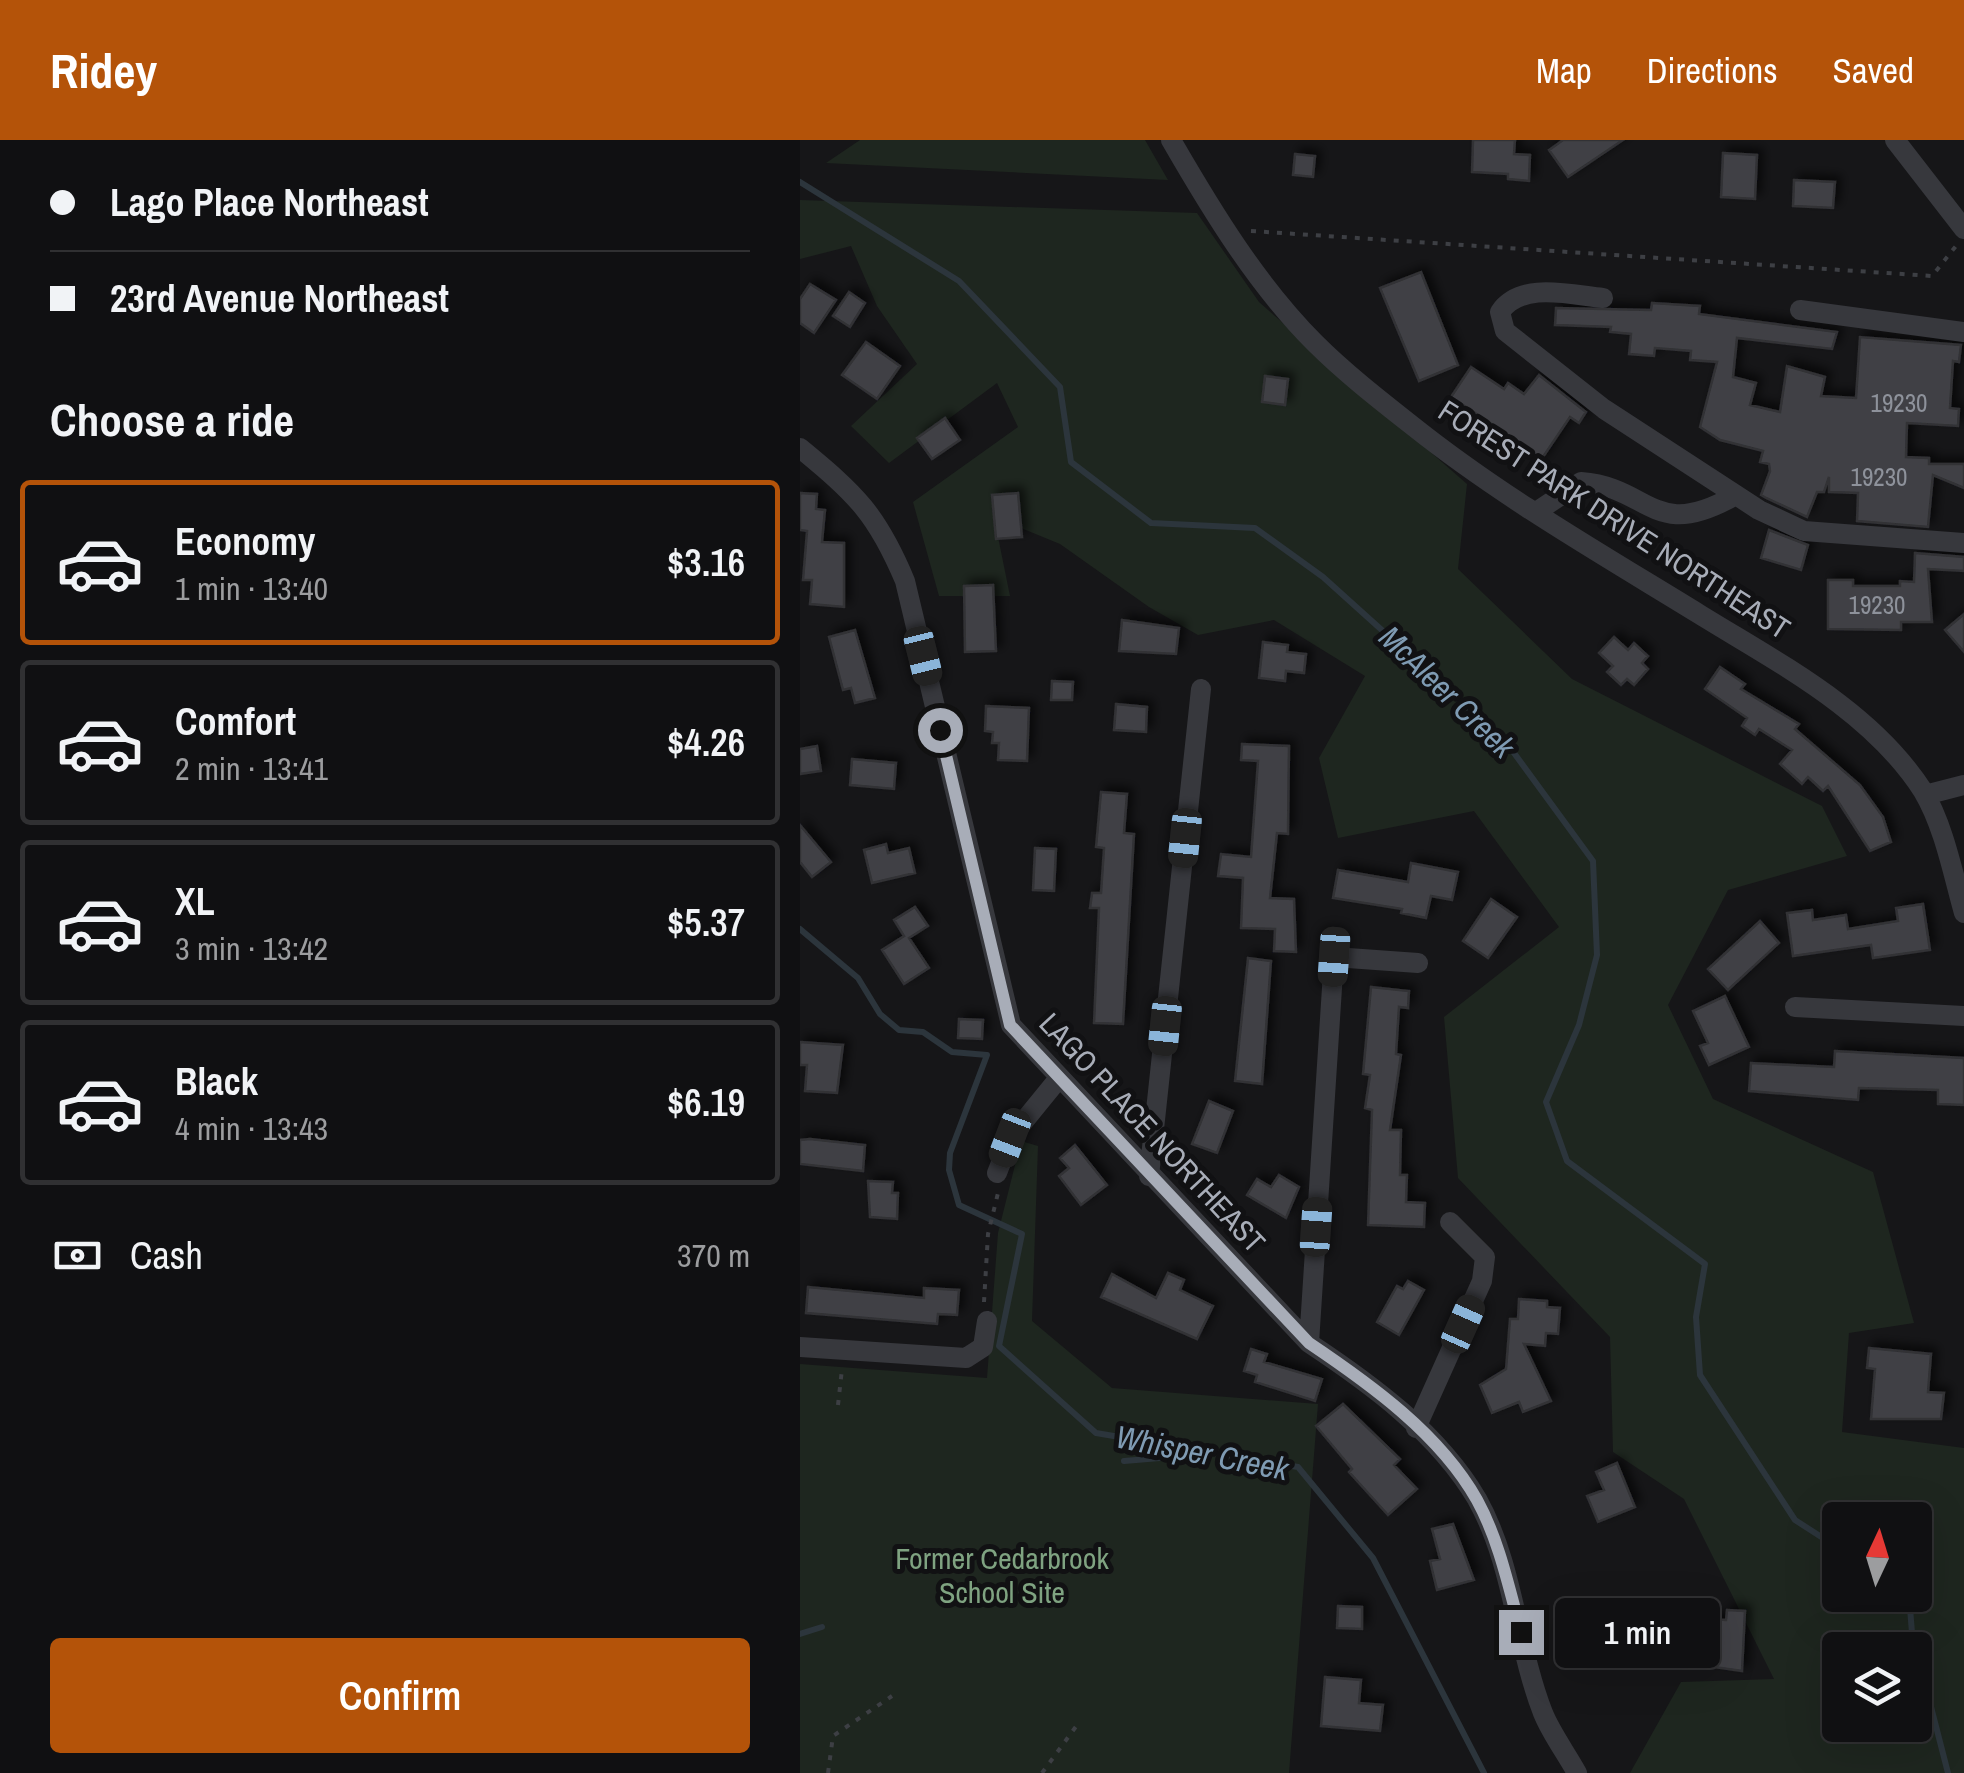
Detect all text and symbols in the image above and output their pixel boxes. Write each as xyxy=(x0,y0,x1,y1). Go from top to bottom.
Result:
text: Ridey xyxy=(50,38,157,103)
text: Map xyxy=(1536,47,1592,94)
text: Directions xyxy=(1647,47,1778,94)
text: Saved xyxy=(1833,47,1914,94)
text: Lago Place Northeast xyxy=(110,177,429,228)
text: 23rd Avenue Northeast xyxy=(110,273,449,324)
house number: 19230 xyxy=(1870,386,1928,420)
text: Choose a ride xyxy=(50,389,294,450)
street label: FOREST PARK DRIVE NORTHEAST xyxy=(1431,390,1798,648)
house number: 19230 xyxy=(1850,460,1908,494)
text: Economy xyxy=(175,516,315,567)
icon: car xyxy=(55,518,145,608)
text: $3.16 xyxy=(667,537,745,588)
text: 1 min · 13:40 xyxy=(175,567,328,610)
house number: 19230 xyxy=(1848,588,1906,622)
water label: McAleer Creek xyxy=(1370,616,1525,768)
car xyxy=(901,623,945,689)
text: Comfort xyxy=(175,696,296,747)
icon: car xyxy=(55,698,145,788)
route start xyxy=(918,708,963,753)
text: $4.26 xyxy=(667,717,745,768)
text: 2 min · 13:41 xyxy=(175,747,328,790)
car xyxy=(1167,807,1203,869)
text: XL xyxy=(175,876,215,927)
icon: car xyxy=(55,878,145,968)
text: $5.37 xyxy=(667,897,745,948)
car xyxy=(1317,926,1351,988)
text: 3 min · 13:42 xyxy=(175,927,328,970)
car xyxy=(1147,995,1183,1057)
street label: LAGO PLACE NORTHEAST xyxy=(1031,1004,1274,1261)
text: Black xyxy=(175,1056,258,1107)
icon: car xyxy=(55,1058,145,1148)
text: $6.19 xyxy=(667,1077,745,1128)
car xyxy=(985,1105,1035,1171)
text: 4 min · 13:43 xyxy=(175,1107,328,1150)
car xyxy=(1299,1196,1333,1258)
icon: cash xyxy=(50,1228,105,1283)
text: Cash xyxy=(130,1230,203,1281)
text: 370 m xyxy=(677,1234,750,1277)
car xyxy=(1437,1290,1489,1358)
water label: Whisper Creek xyxy=(1112,1415,1293,1490)
north arrow xyxy=(1822,1502,1932,1612)
map controls xyxy=(1822,1502,1932,1742)
park label: Former Cedarbrook School Site xyxy=(895,1538,1109,1612)
callout: 1 min xyxy=(1556,1597,1721,1667)
route end xyxy=(1499,1610,1544,1655)
text: 1 min xyxy=(1604,1611,1671,1654)
button: layers xyxy=(1822,1632,1932,1742)
button: Confirm xyxy=(50,1638,750,1753)

